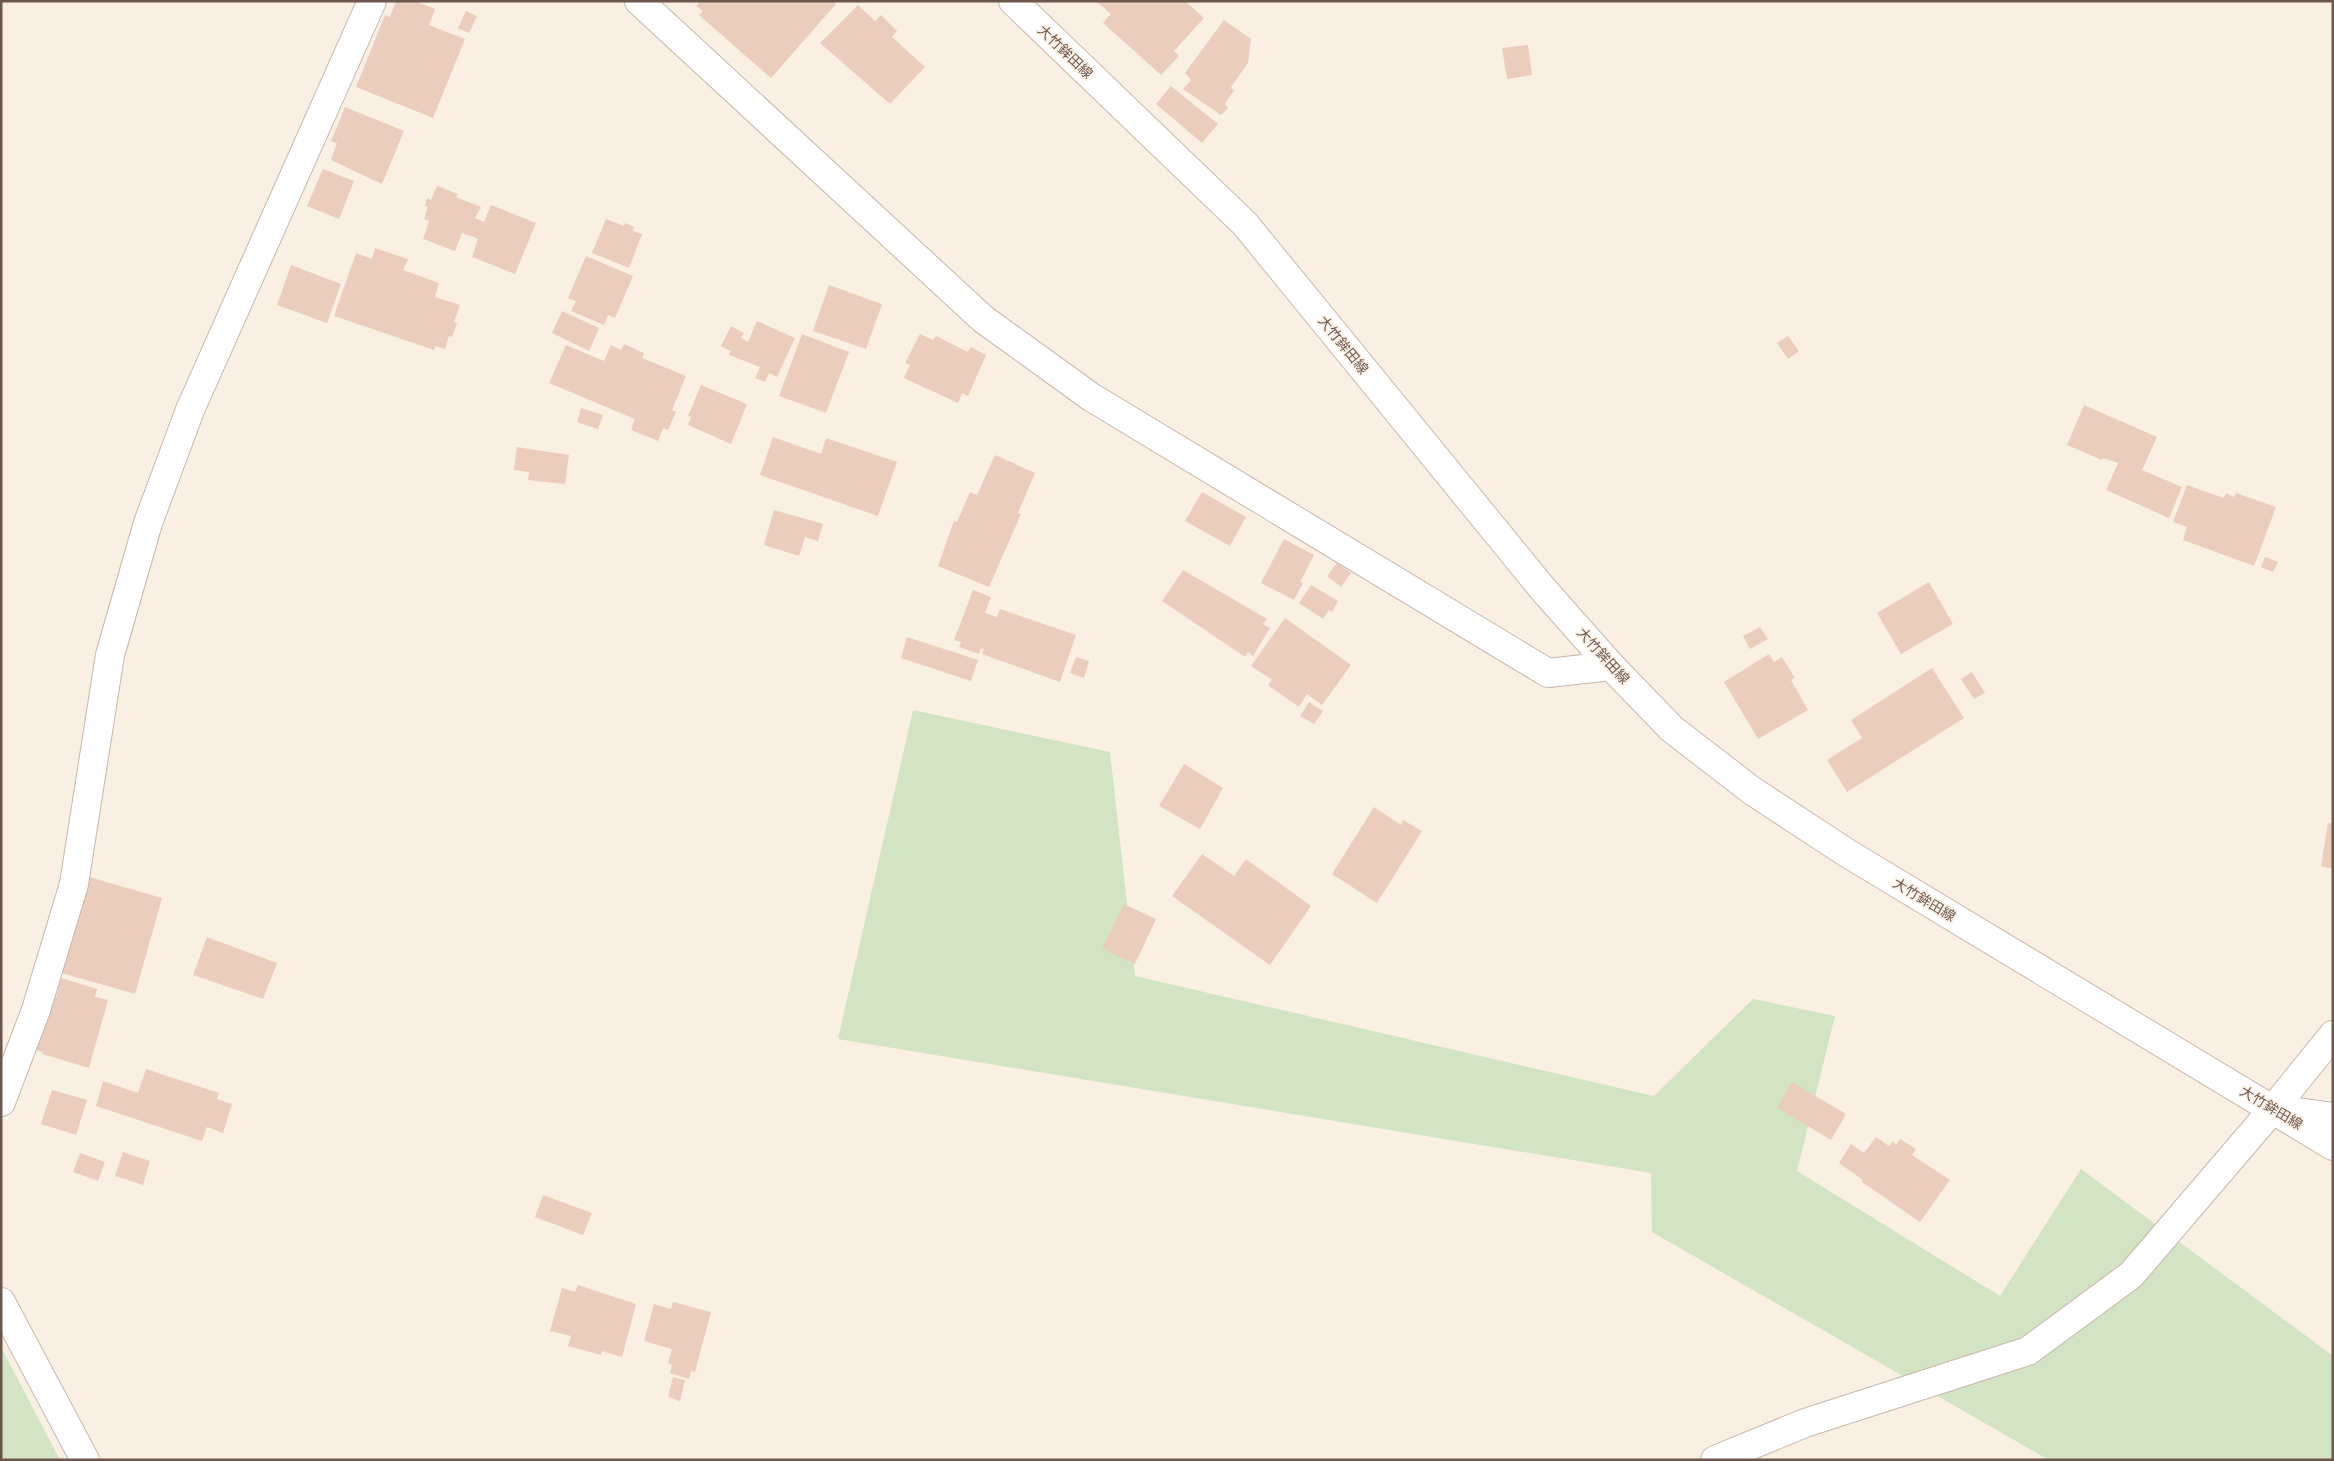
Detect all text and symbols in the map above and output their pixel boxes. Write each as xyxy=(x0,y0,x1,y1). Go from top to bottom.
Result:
street label: 大竹鉾田線 xyxy=(1034,22,1096,82)
street label: 大竹鉾田線 xyxy=(1314,312,1372,378)
street label: 大竹鉾田線 xyxy=(1573,624,1633,688)
street label: 大竹鉾田線 xyxy=(1890,875,1958,925)
street label: 大竹鉾田線 xyxy=(2237,1083,2305,1133)

